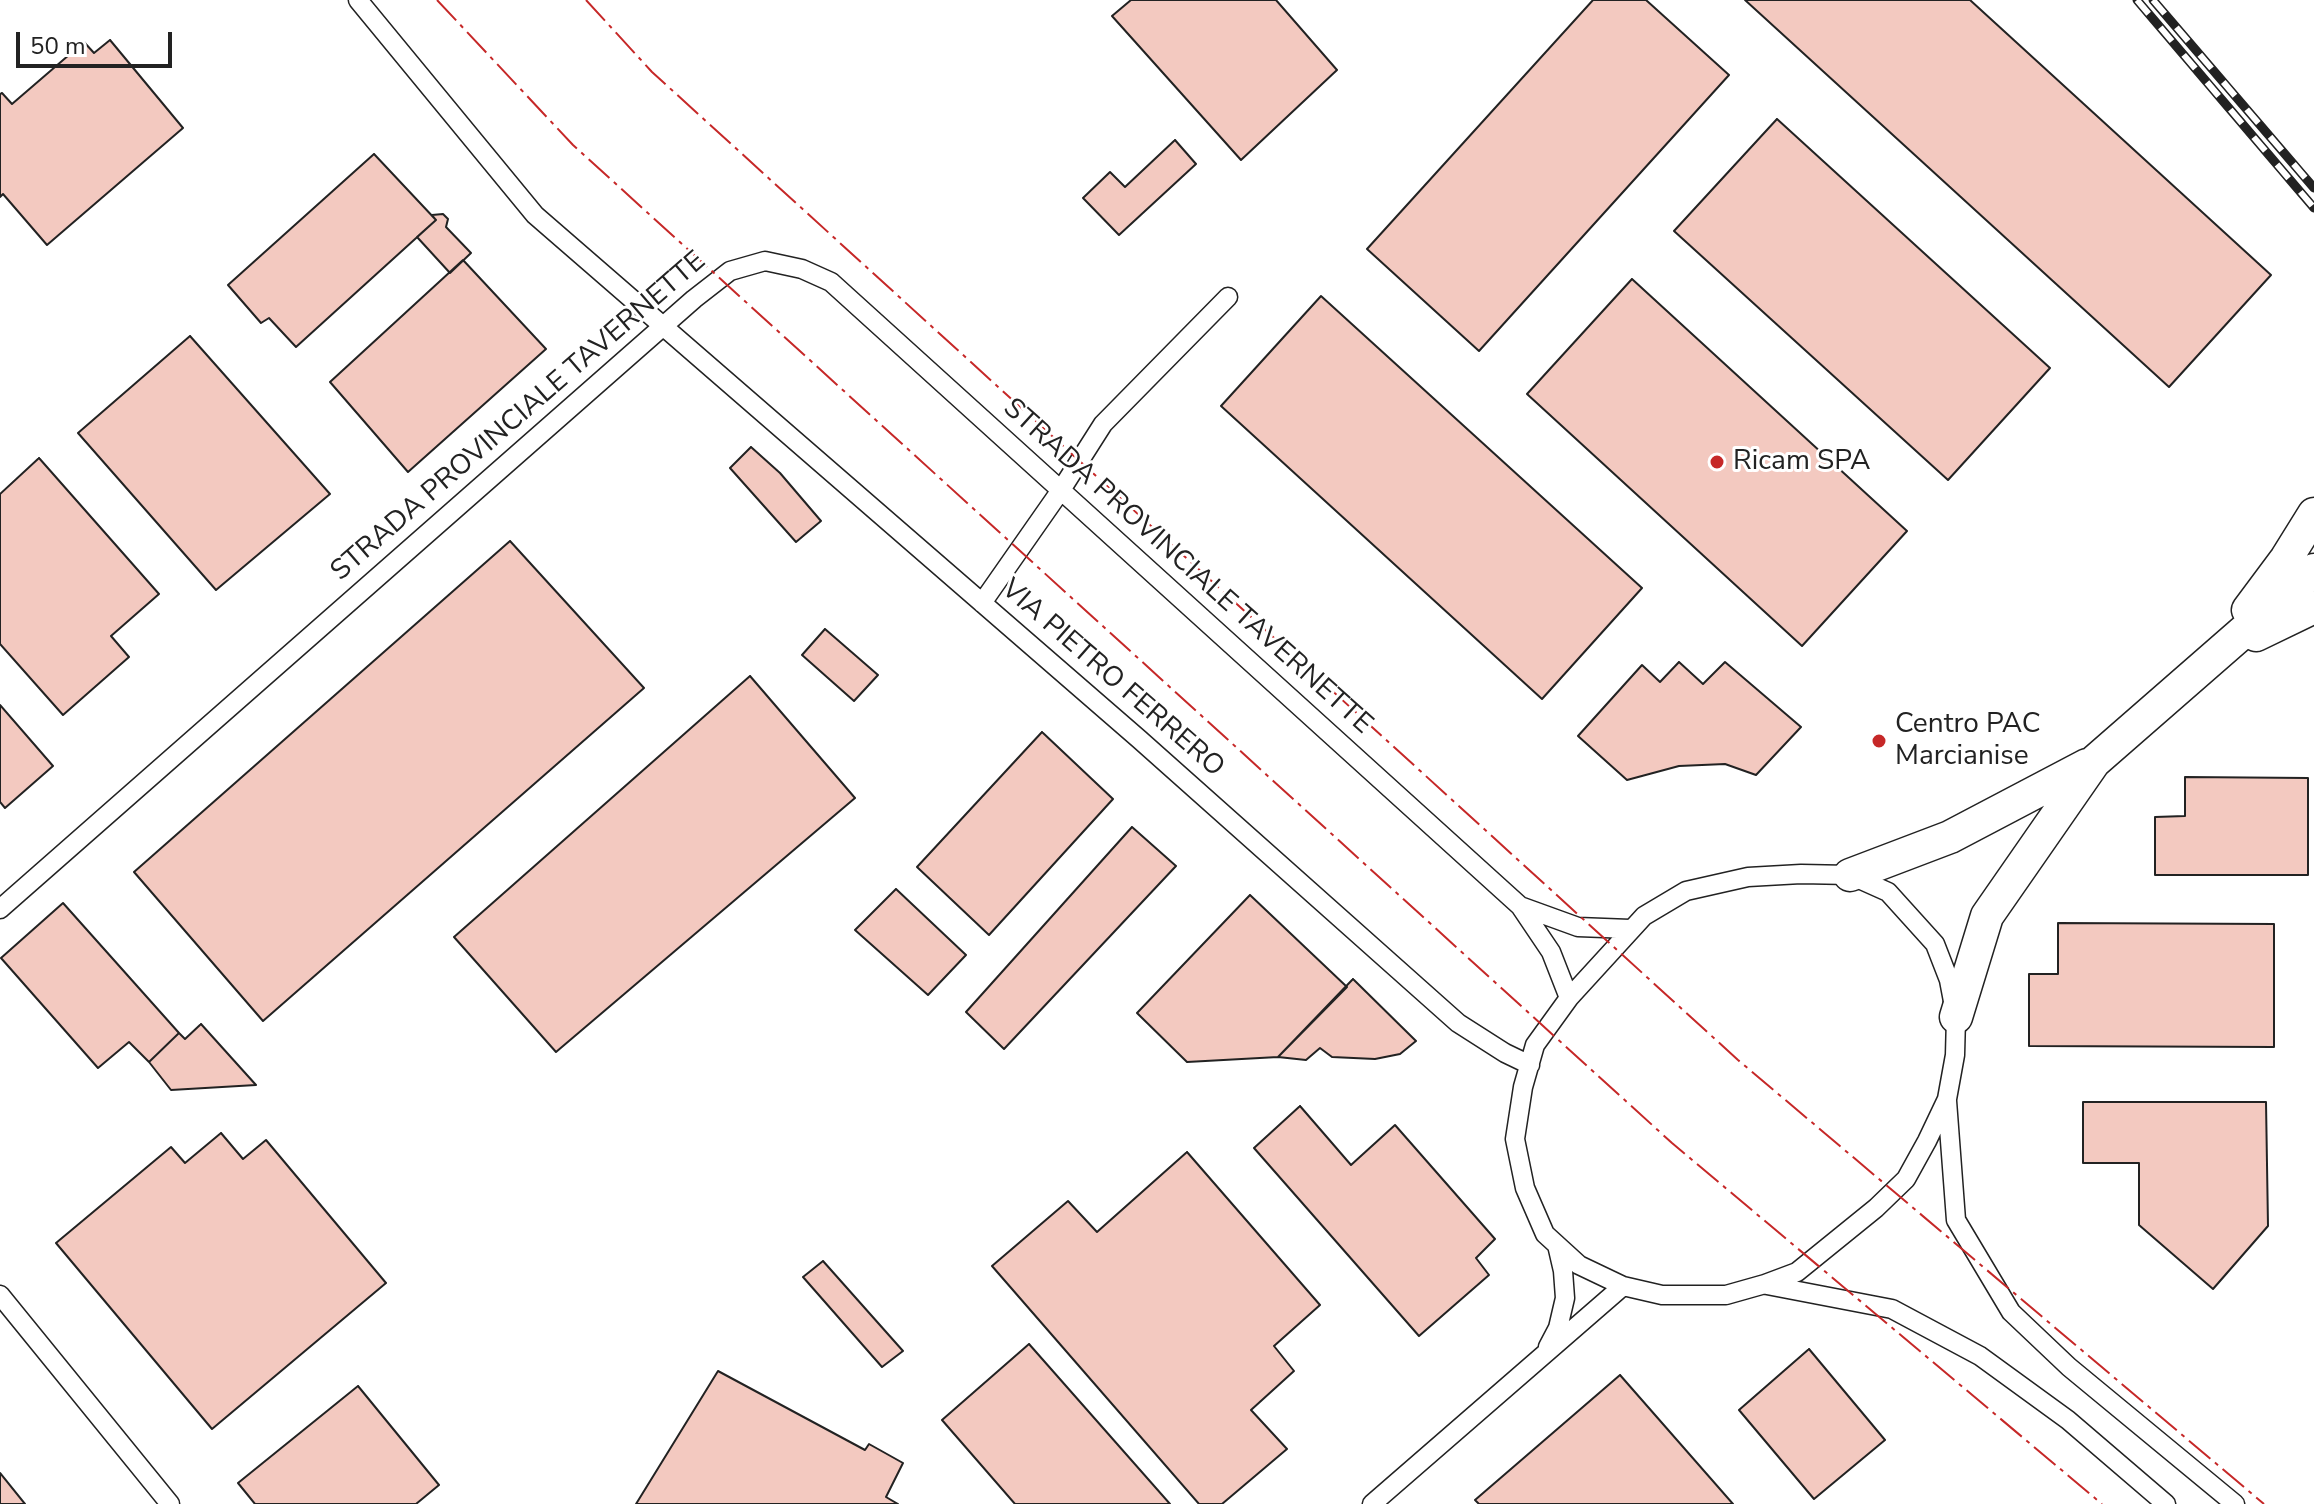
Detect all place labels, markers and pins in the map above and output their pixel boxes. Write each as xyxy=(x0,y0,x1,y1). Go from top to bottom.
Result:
place label: Ricam SPA xyxy=(1733,445,1870,479)
marker: Ricam SPA xyxy=(1708,453,1726,471)
place label: Centro PAC Marcianise xyxy=(1895,708,2041,774)
marker: Centro PAC Marcianise xyxy=(1870,732,1888,750)

